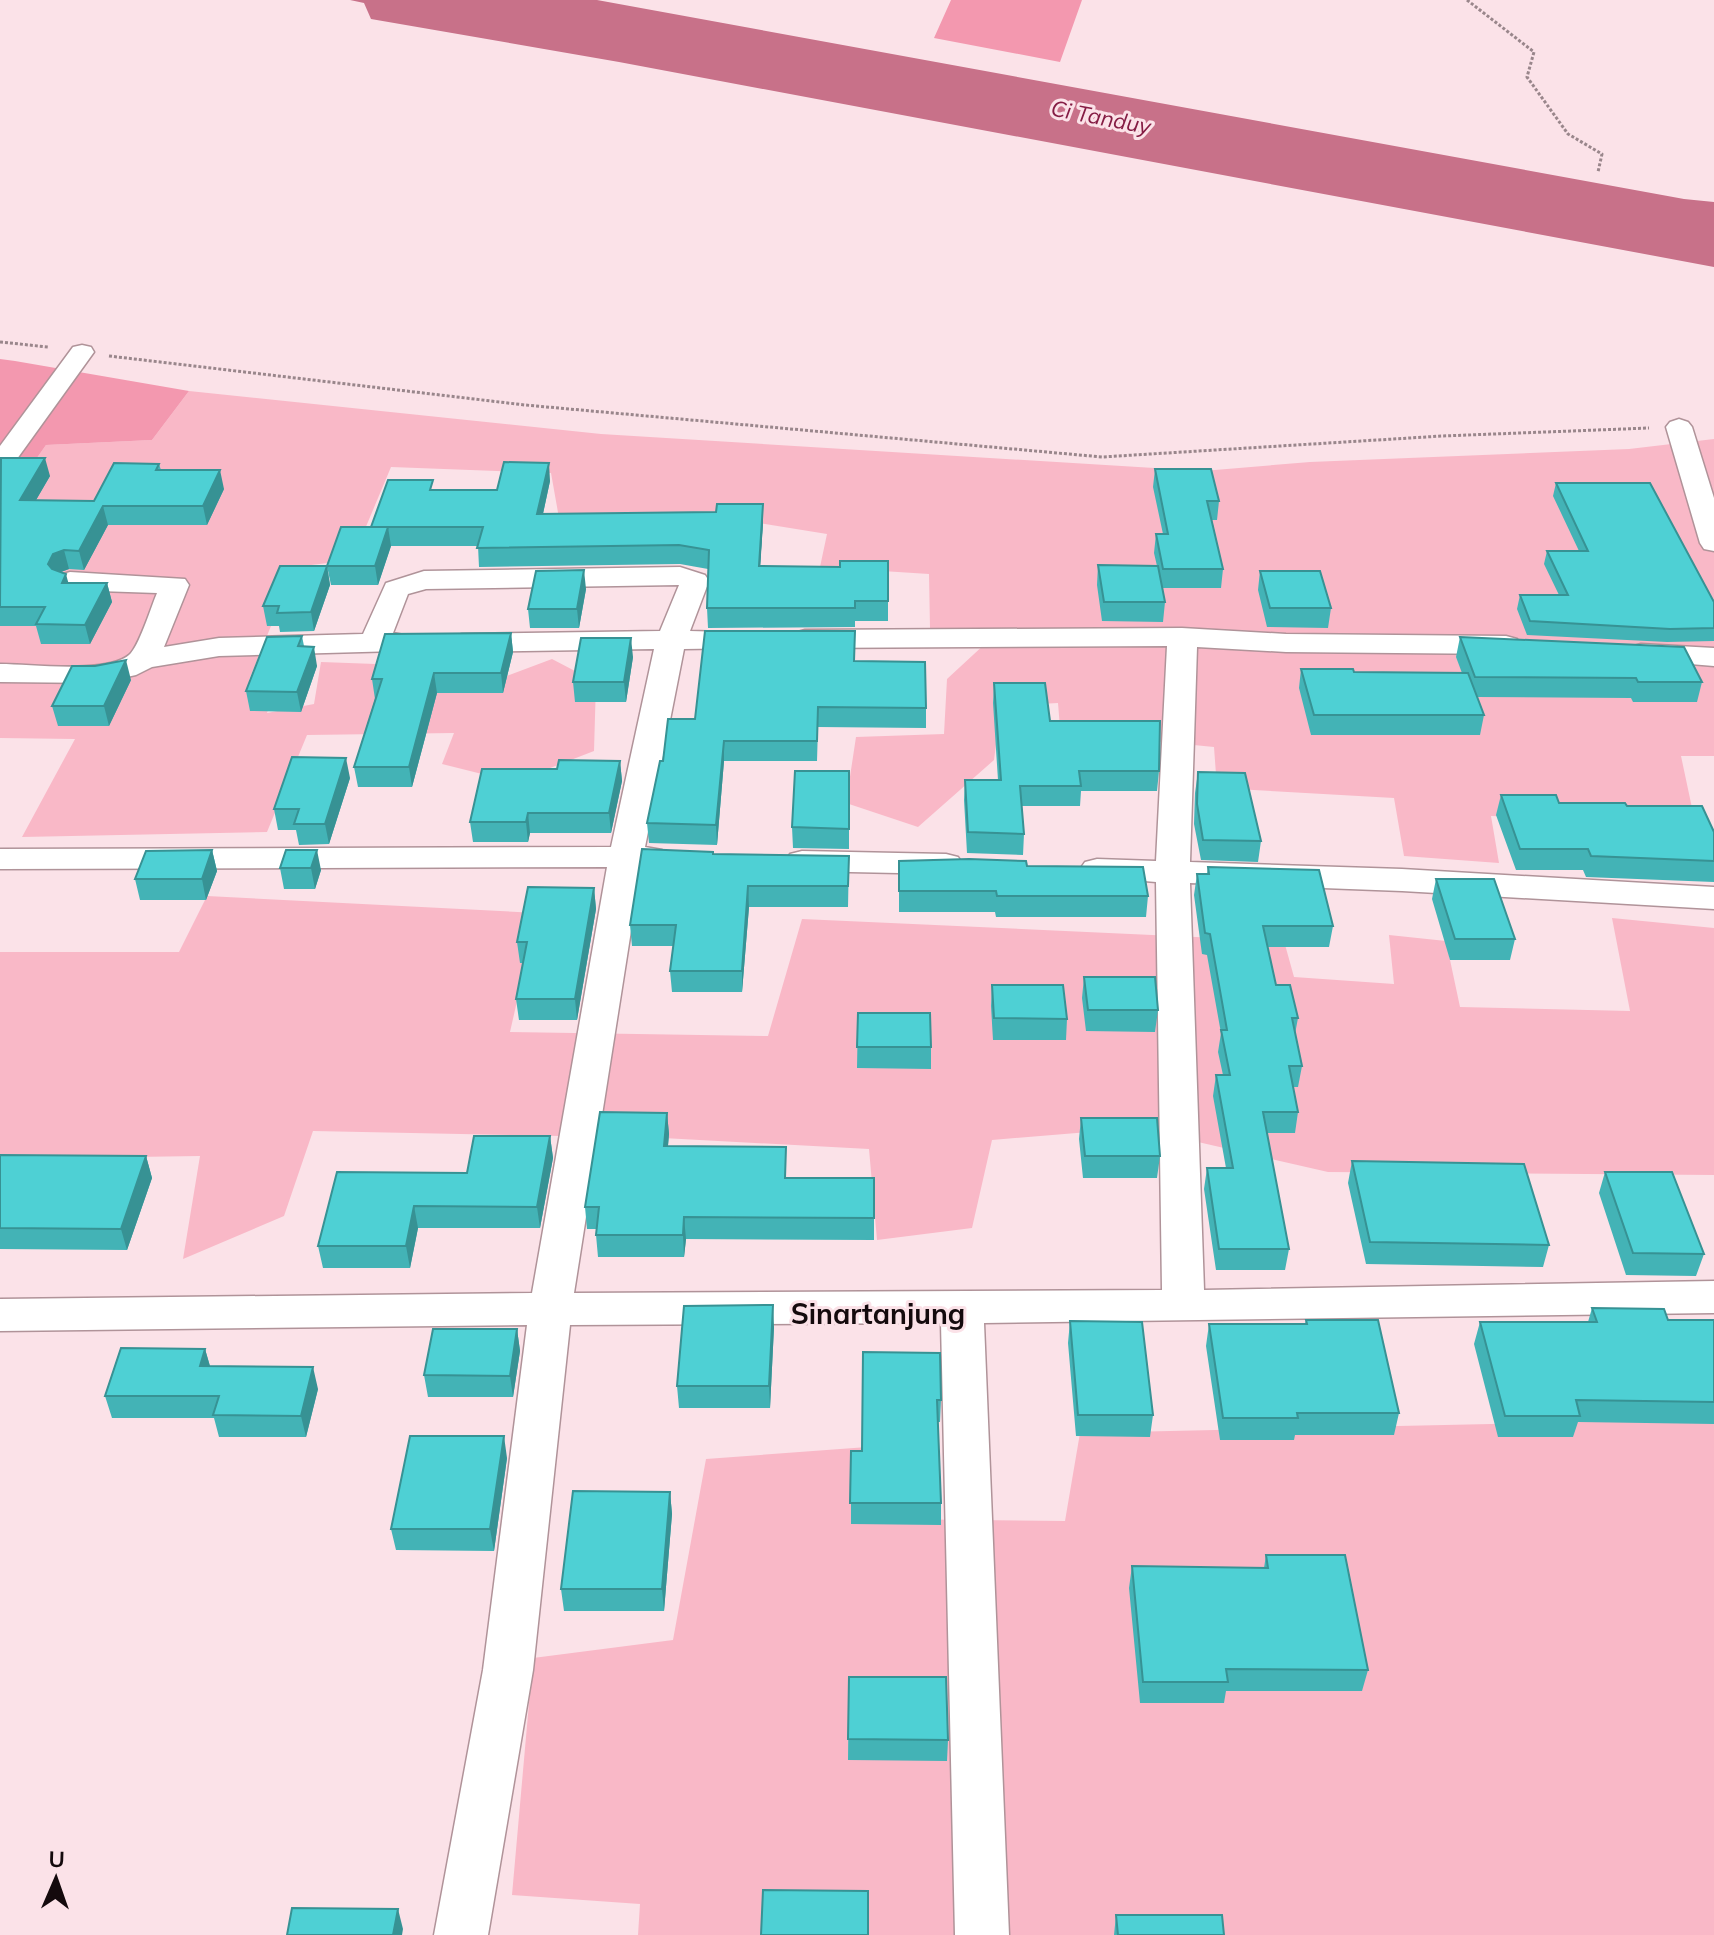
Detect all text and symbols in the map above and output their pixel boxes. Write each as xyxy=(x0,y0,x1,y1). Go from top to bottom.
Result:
water label: Ci Tanduy xyxy=(1049,94,1155,141)
district label: Sinartanjung xyxy=(791,1296,965,1331)
north arrow xyxy=(16,1839,96,1919)
text: U xyxy=(48,1845,65,1873)

